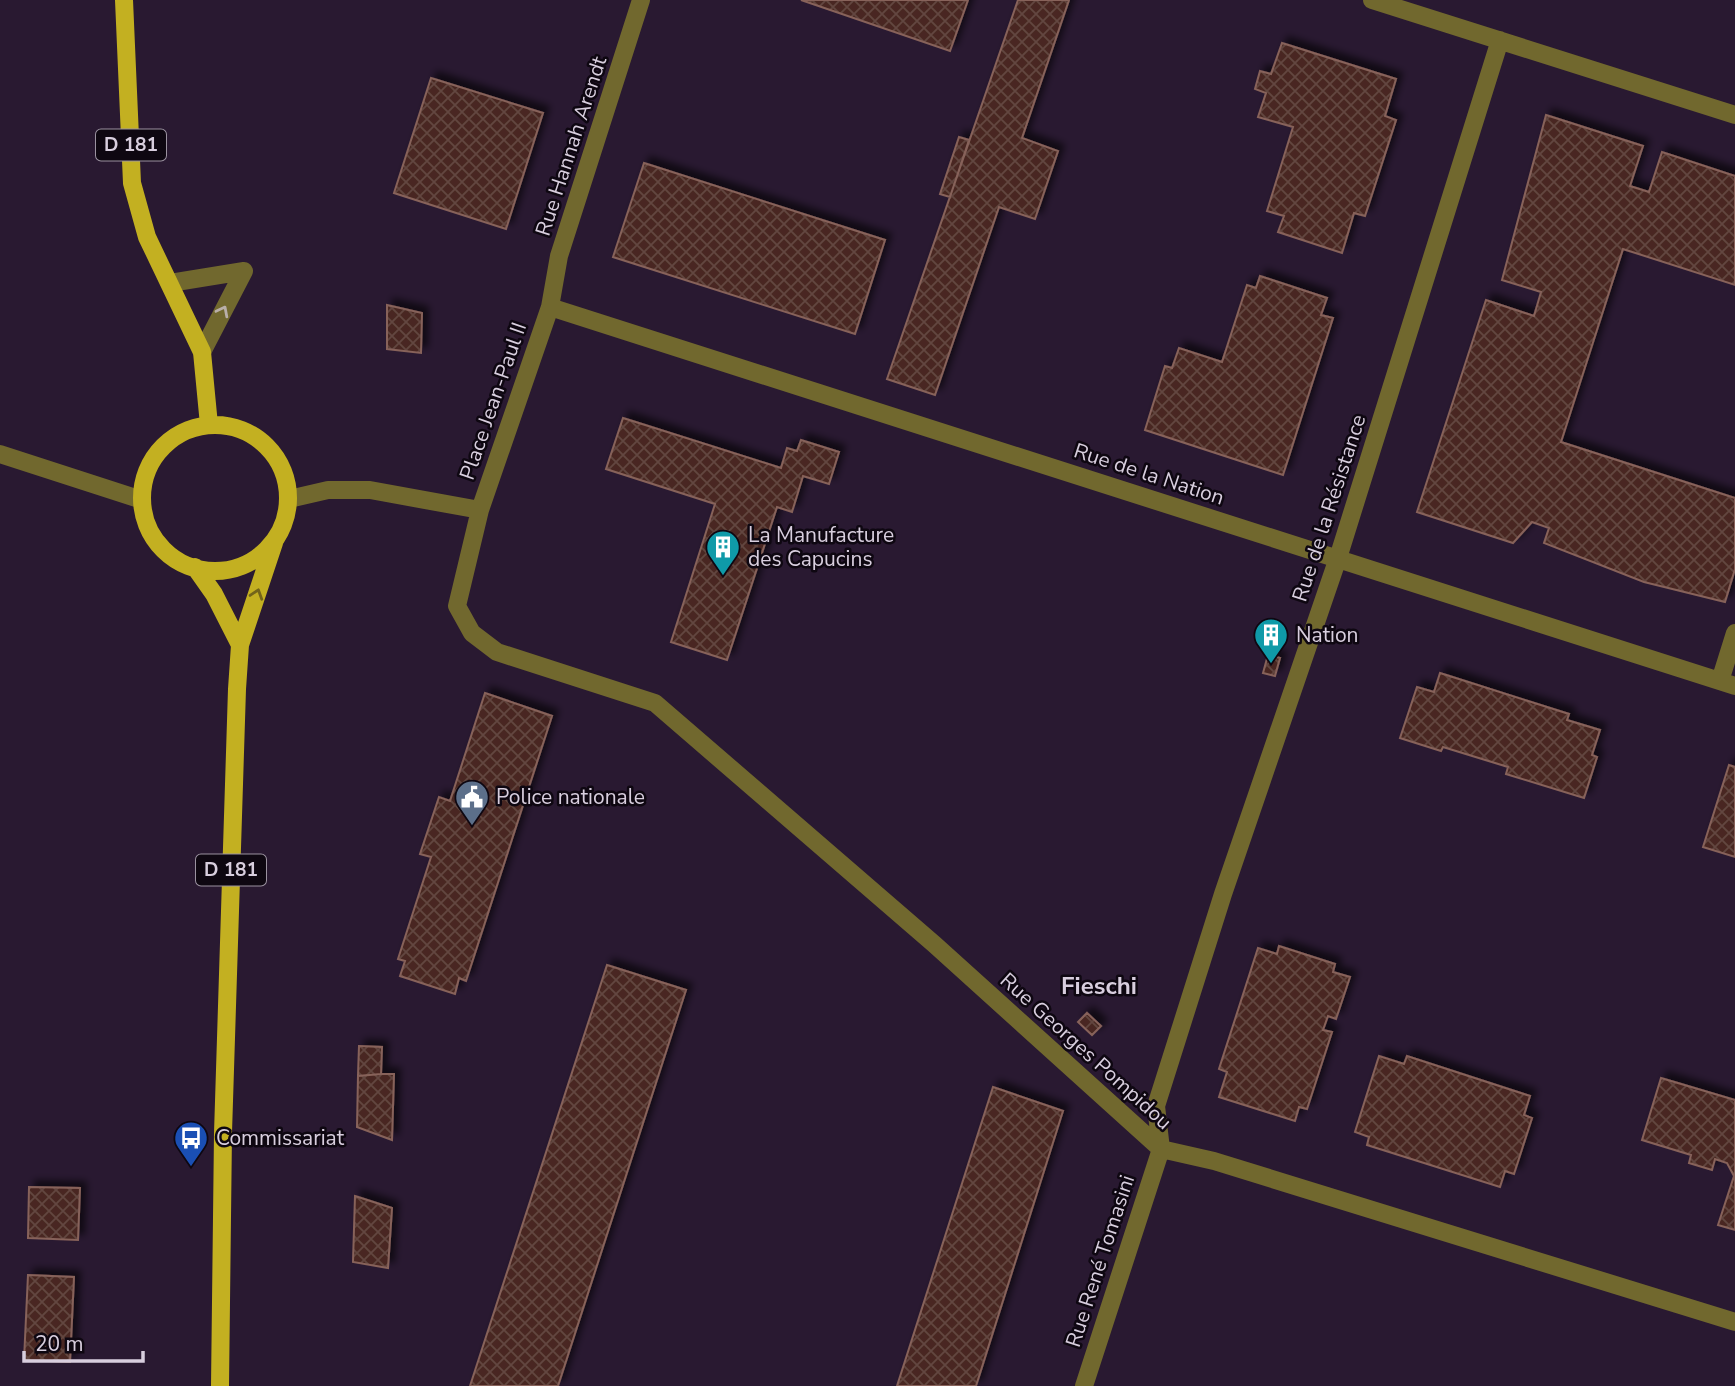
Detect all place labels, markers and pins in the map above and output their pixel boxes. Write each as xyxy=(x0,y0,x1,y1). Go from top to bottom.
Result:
place label: La Manufacture des Capucins xyxy=(748,521,894,573)
building icon: La Manufacture des Capucins xyxy=(704,528,742,577)
building icon: Nation xyxy=(1252,616,1290,665)
place label: Nation xyxy=(1296,621,1359,649)
public building icon: Police nationale xyxy=(453,778,491,827)
place label: Police nationale xyxy=(496,783,645,811)
bus stop icon: Commissariat xyxy=(172,1119,210,1168)
place label: Commissariat xyxy=(216,1124,345,1152)

